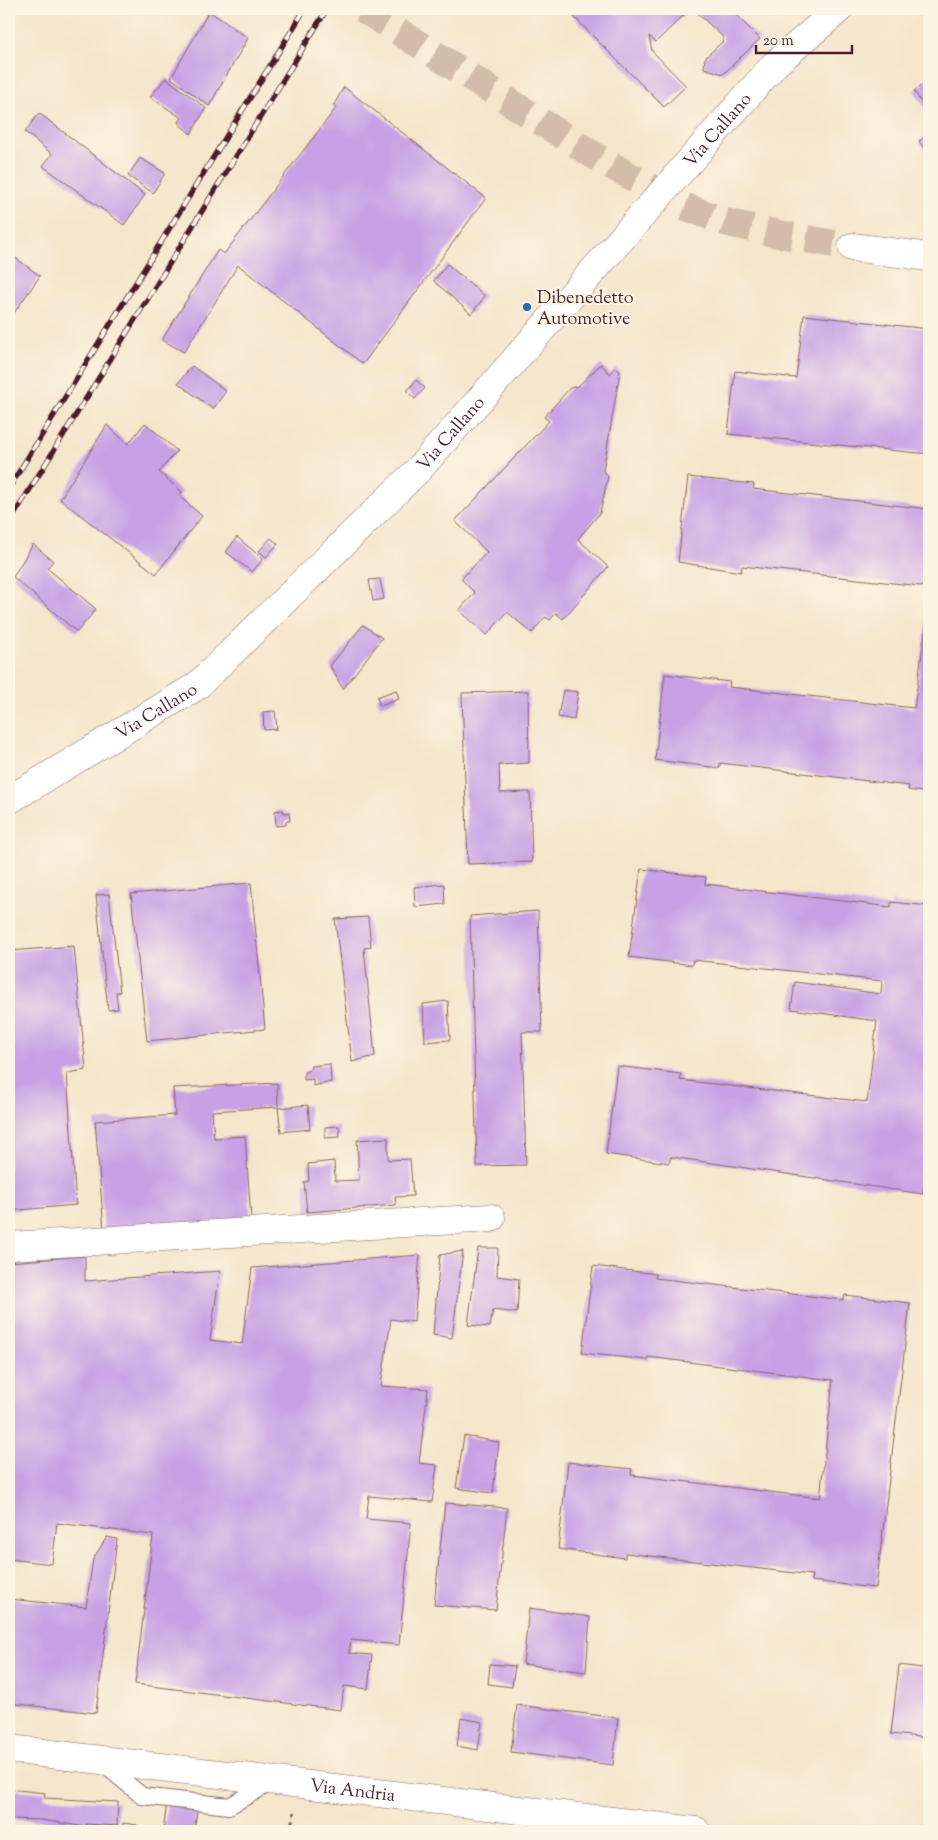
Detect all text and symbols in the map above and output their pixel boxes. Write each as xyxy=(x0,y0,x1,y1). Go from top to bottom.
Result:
scale bar xyxy=(756,22,852,54)
text: 20 m xyxy=(763,31,794,52)
street label: Via Callano xyxy=(679,88,759,174)
place label: Dibenedetto Automotive xyxy=(537,286,634,333)
marker: Dibenedetto Automotive xyxy=(521,301,533,313)
street label: Via Callano xyxy=(412,391,492,478)
street label: Via Callano xyxy=(111,677,203,748)
street label: Via Andria xyxy=(308,1774,397,1810)

